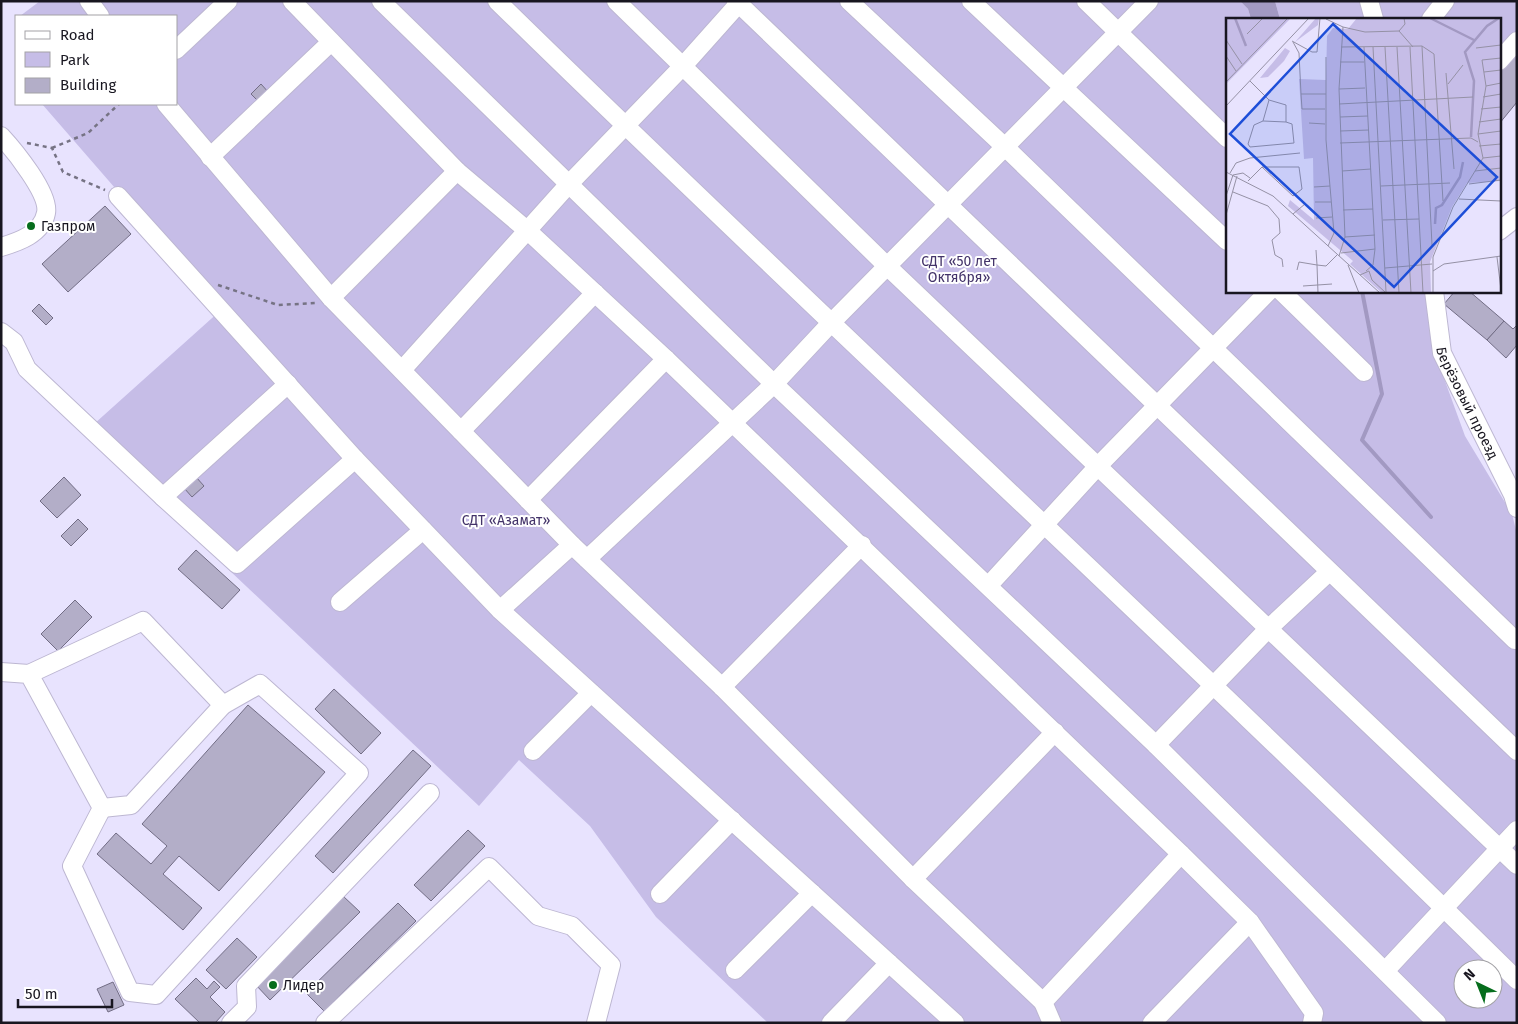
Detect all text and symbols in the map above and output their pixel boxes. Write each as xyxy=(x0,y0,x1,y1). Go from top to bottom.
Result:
legend xyxy=(15,15,178,105)
inset map xyxy=(1226,18,1500,292)
text: Road xyxy=(60,26,95,44)
text: Park xyxy=(60,51,90,69)
text: Building xyxy=(60,76,116,94)
place label: Газпром xyxy=(41,218,95,235)
marker: Газпром xyxy=(25,220,37,232)
park label: СДТ «50 лет Октября» xyxy=(921,253,997,286)
street label: Берёзовый проезд xyxy=(1433,346,1502,462)
park label: СДТ «Азамат» xyxy=(462,512,550,529)
north arrow xyxy=(1453,959,1503,1009)
text: N xyxy=(1460,965,1479,984)
scale bar xyxy=(18,976,111,1008)
place label: Лидер xyxy=(283,977,324,994)
marker: Лидер xyxy=(267,979,279,991)
text: 50 m xyxy=(25,985,58,1003)

